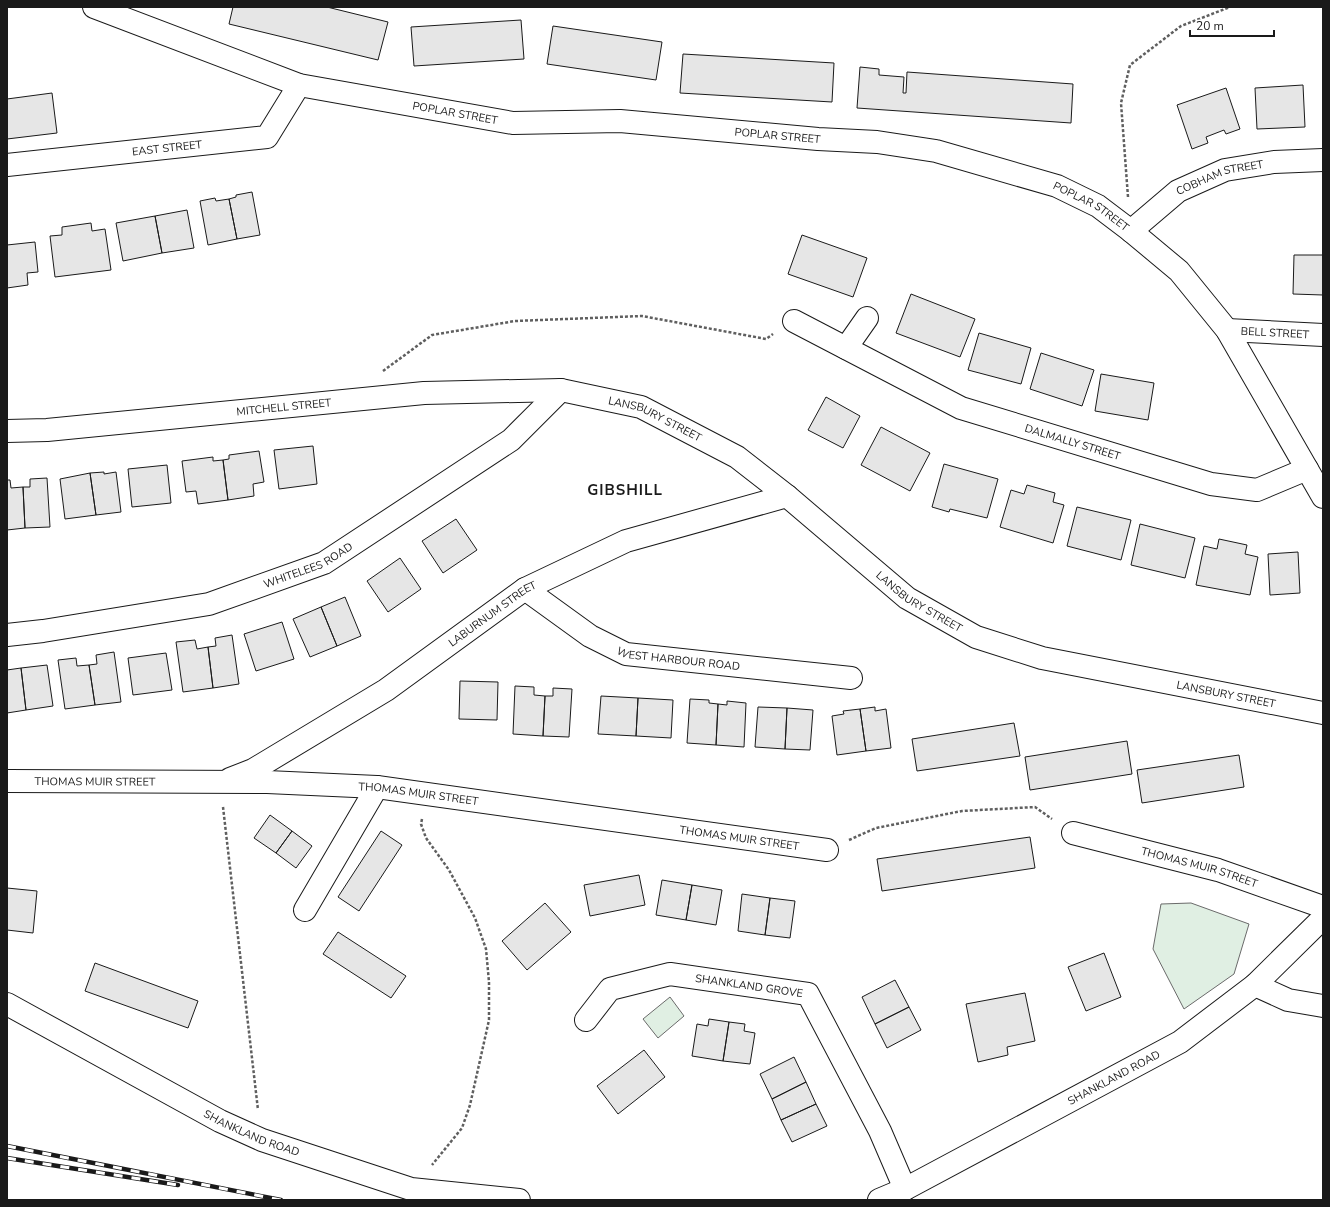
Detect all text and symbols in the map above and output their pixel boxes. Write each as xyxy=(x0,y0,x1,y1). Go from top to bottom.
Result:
scale bar xyxy=(1190,12,1274,38)
text: 20 m xyxy=(1196,18,1224,34)
street label: POPLAR STREET xyxy=(411,98,499,128)
street label: POPLAR STREET xyxy=(734,124,822,147)
street label: EAST STREET xyxy=(131,137,203,159)
street label: COBHAM STREET xyxy=(1174,156,1265,198)
street label: POPLAR STREET xyxy=(1051,178,1133,235)
street label: BELL STREET xyxy=(1240,323,1310,342)
street label: LANSBURY STREET xyxy=(607,393,705,445)
street label: MITCHELL STREET xyxy=(236,395,332,419)
street label: DALMALLY STREET xyxy=(1023,420,1123,464)
district label: GIBSHILL xyxy=(587,480,663,500)
street label: WHITELEES ROAD xyxy=(261,539,355,591)
street label: LANSBURY STREET xyxy=(873,568,966,636)
street label: LABURNUM STREET xyxy=(445,577,539,650)
street label: WEST HARBOUR ROAD xyxy=(614,643,741,674)
street label: LANSBURY STREET xyxy=(1175,677,1277,711)
street label: THOMAS MUIR STREET xyxy=(35,774,156,789)
street label: THOMAS MUIR STREET xyxy=(358,779,480,809)
street label: THOMAS MUIR STREET xyxy=(679,822,801,854)
street label: THOMAS MUIR STREET xyxy=(1140,843,1260,891)
street label: SHANKLAND GROVE xyxy=(694,970,804,1001)
street label: SHANKLAND ROAD xyxy=(1065,1047,1163,1108)
street label: SHANKLAND ROAD xyxy=(201,1106,302,1159)

